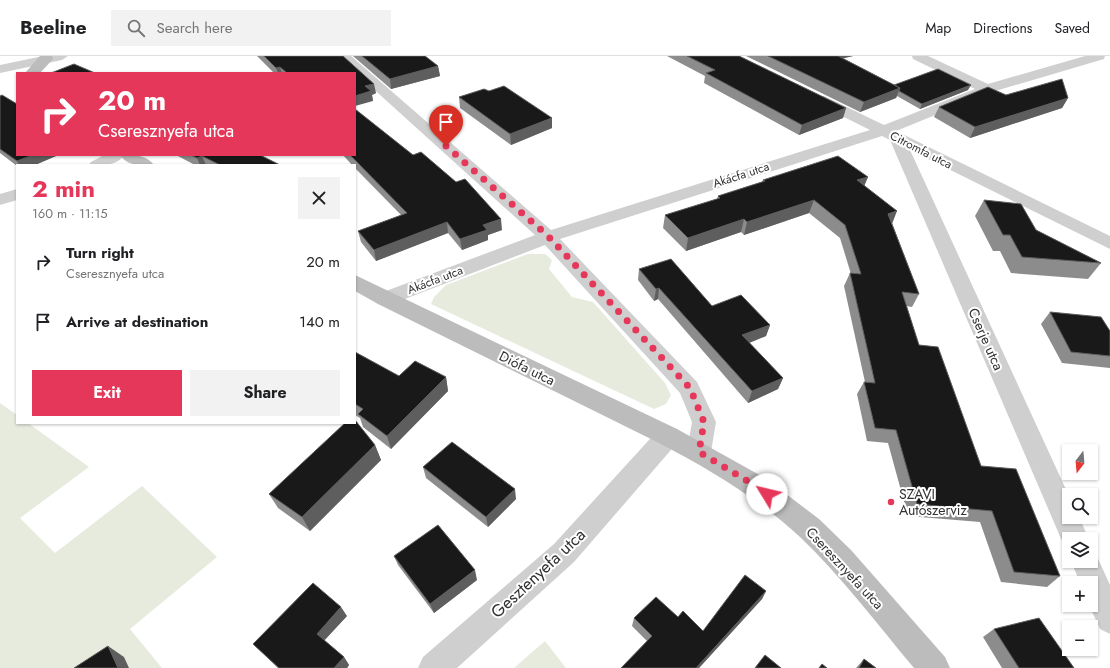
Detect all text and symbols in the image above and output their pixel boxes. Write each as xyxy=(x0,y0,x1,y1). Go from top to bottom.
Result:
search box xyxy=(111,10,391,46)
text: Beeline xyxy=(20,14,87,41)
icon: search xyxy=(125,17,147,39)
text: Search here xyxy=(157,17,232,39)
text: Map xyxy=(925,18,951,38)
text: Directions xyxy=(973,18,1033,38)
text: Saved xyxy=(1055,18,1090,38)
text: 20 m xyxy=(98,80,166,121)
icon: right xyxy=(32,88,84,140)
pin xyxy=(429,105,463,146)
icon: arrive xyxy=(435,111,457,133)
text: Cseresznyefa utca xyxy=(98,118,234,144)
street label: Citromfa utca xyxy=(887,127,955,173)
street label: Akácfa utca xyxy=(711,157,772,193)
text: 2 min xyxy=(32,171,95,206)
button: close xyxy=(298,177,340,219)
text: 160 m · 11:15 xyxy=(32,204,108,223)
text: Turn right xyxy=(66,242,134,264)
icon: right xyxy=(32,251,54,273)
text: 20 m xyxy=(306,251,340,273)
street label: Akácfa utca xyxy=(405,261,466,299)
text: Cseresznyefa utca xyxy=(66,264,164,283)
street label: Cserje utca xyxy=(963,305,1009,373)
icon: arrive xyxy=(32,311,54,333)
text: Arrive at destination xyxy=(66,311,208,333)
text: 140 m xyxy=(299,311,340,333)
street label: Diófa utca xyxy=(496,346,558,390)
button: Exit xyxy=(32,370,182,416)
button: Share xyxy=(190,370,340,416)
north arrow xyxy=(1062,444,1098,480)
map controls xyxy=(1062,444,1098,656)
position arrow xyxy=(746,473,788,515)
place label: SZAVI Autószerviz xyxy=(899,484,967,520)
button: search xyxy=(1062,488,1098,524)
marker: SZAVI Autószerviz xyxy=(886,497,896,507)
street label: Cseresznyefa utca xyxy=(802,522,888,614)
street label: Gesztenyefa utca xyxy=(485,523,591,623)
button: layers xyxy=(1062,532,1098,568)
button: + xyxy=(1062,576,1098,612)
button: − xyxy=(1062,620,1098,656)

